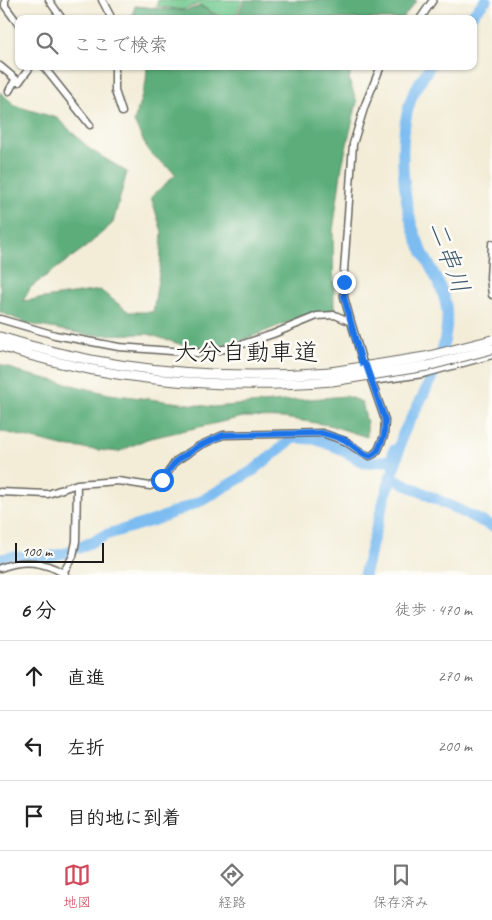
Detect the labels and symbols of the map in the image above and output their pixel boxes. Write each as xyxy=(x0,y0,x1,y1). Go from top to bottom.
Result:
water label: 二串川 xyxy=(421,216,477,298)
route end xyxy=(333,271,356,294)
street label: 大分自動車道 xyxy=(174,337,318,367)
route start xyxy=(151,469,174,492)
scale bar xyxy=(15,540,104,563)

